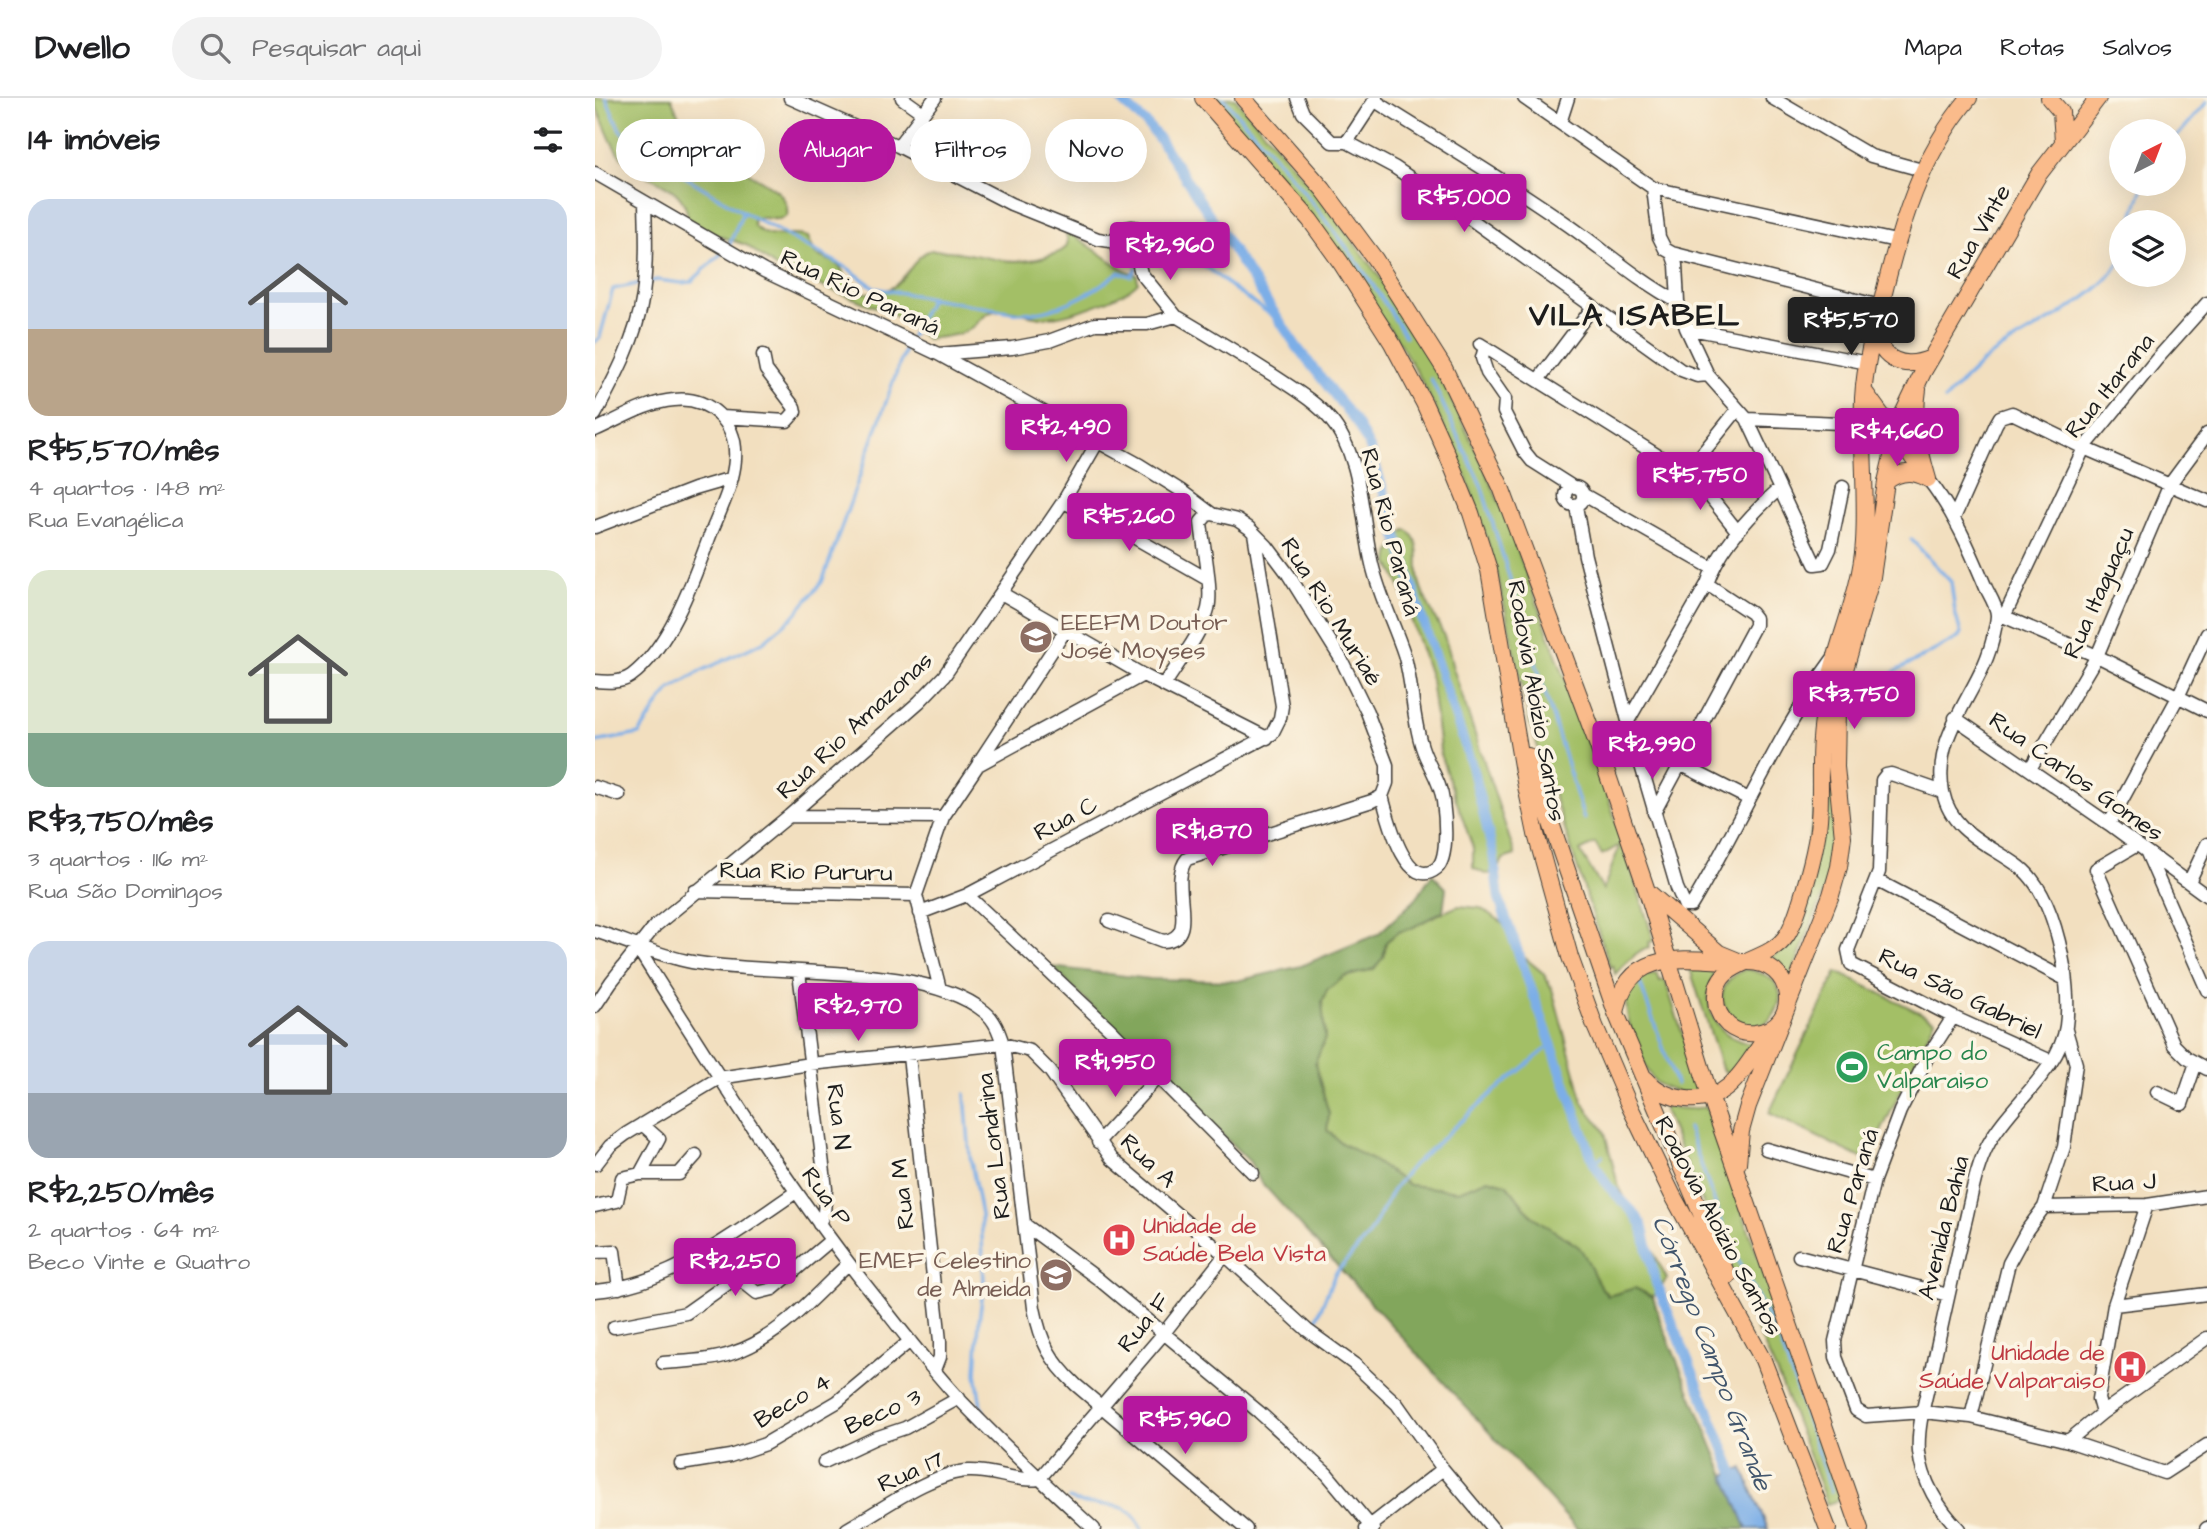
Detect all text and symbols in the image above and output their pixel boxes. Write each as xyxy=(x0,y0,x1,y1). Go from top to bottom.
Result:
search box xyxy=(172,17,662,80)
text: Dwello xyxy=(35,25,130,71)
icon: search xyxy=(196,29,234,67)
text: Pesquisar aqui xyxy=(252,30,421,66)
text: Mapa xyxy=(1904,31,1962,65)
text: Rotas xyxy=(2000,31,2065,65)
text: Salvos xyxy=(2103,31,2172,65)
text: 14 imóveis xyxy=(28,119,160,161)
chip: Comprar xyxy=(616,119,765,182)
chip: Alugar xyxy=(779,119,896,182)
chip: Filtros xyxy=(910,119,1031,182)
chip: Novo xyxy=(1045,119,1147,182)
north arrow xyxy=(2109,119,2186,196)
map controls xyxy=(2109,119,2186,287)
icon: filters xyxy=(529,121,567,159)
pin: R$5,000 xyxy=(1399,174,1529,234)
street label: Rua Vinte xyxy=(1938,178,2020,286)
text: R$5,000 xyxy=(1417,181,1511,213)
button: layers xyxy=(2109,210,2186,287)
pin: R$2,960 xyxy=(1105,222,1235,282)
text: R$2,960 xyxy=(1126,229,1214,261)
street label: Rua Rio Paraná xyxy=(775,241,945,345)
icon: home xyxy=(235,245,361,371)
district label: VILA ISABEL xyxy=(1528,293,1741,338)
pin: R$5,570 xyxy=(1786,298,1916,357)
text: R$5,570 xyxy=(1804,304,1898,336)
street label: Rua Itarana xyxy=(2057,326,2163,446)
pin: R$2,490 xyxy=(1001,404,1131,464)
pin: R$4,660 xyxy=(1832,408,1962,468)
text: R$2,490 xyxy=(1021,411,1111,443)
text: R$4,660 xyxy=(1851,415,1943,447)
text: R$5,570/mês xyxy=(28,430,220,472)
street label: Rua Rio Paraná xyxy=(1351,444,1429,620)
pin: R$5,750 xyxy=(1635,452,1765,512)
text: R$5,750 xyxy=(1653,459,1747,491)
text: 4 quartos · 148 m² xyxy=(28,472,225,504)
pin: R$5,260 xyxy=(1064,494,1194,553)
text: R$5,260 xyxy=(1083,500,1175,532)
text: Rua Evangélica xyxy=(28,504,183,536)
street label: Rua Itaguaçu xyxy=(2055,522,2144,665)
street label: Rua Rio Muriaé xyxy=(1272,531,1390,693)
street label: Rodovia Aloízio Santos xyxy=(1498,578,1574,824)
place label: EEEFM Doutor José Moyses xyxy=(1061,606,1227,669)
icon: home xyxy=(235,616,361,742)
school or university icon: EEEFM Doutor José Moyses xyxy=(1017,618,1055,656)
street label: Rua Rio Amazonas xyxy=(769,644,941,808)
pin: R$3,750 xyxy=(1789,672,1919,731)
text: R$3,750 xyxy=(1809,678,1899,710)
street label: Rua Carlos Gomes xyxy=(1982,704,2170,850)
pin: R$2,990 xyxy=(1587,722,1717,781)
text: R$2,990 xyxy=(1608,728,1696,760)
street label: Rua C xyxy=(1028,788,1104,850)
text: R$3,750/mês xyxy=(28,801,214,843)
pin: R$1,870 xyxy=(1147,808,1277,868)
text: R$1,870 xyxy=(1172,815,1252,847)
text: 3 quartos · 116 m² xyxy=(28,843,208,875)
street label: Rua Rio Pururu xyxy=(719,853,893,891)
text: Rua São Domingos xyxy=(28,875,223,907)
street label: Rua São Gabriel xyxy=(1873,940,2047,1048)
pin: R$2,970 xyxy=(793,984,923,1043)
icon: home xyxy=(235,987,361,1113)
text: R$2,970 xyxy=(814,990,902,1022)
place label: Campo do Valparaiso xyxy=(1877,1036,1989,1098)
pin: R$1,950 xyxy=(1050,1040,1180,1099)
text: R$1,950 xyxy=(1075,1046,1155,1078)
sports icon: Campo do Valparaiso xyxy=(1833,1048,1871,1086)
street label: Rua Londrina xyxy=(968,1071,1020,1221)
street label: Rua N xyxy=(817,1082,859,1152)
street label: Rodovia Aloízio Santos xyxy=(1646,1110,1790,1342)
street label: Rua Paraná xyxy=(1818,1125,1888,1257)
street label: Rua A xyxy=(1112,1126,1184,1196)
street label: Avenida Bahia xyxy=(1910,1152,1978,1304)
street label: Rua M xyxy=(882,1157,924,1231)
street label: Rua P xyxy=(793,1160,859,1234)
street label: Rua J xyxy=(2091,1164,2157,1202)
text: R$2,250/mês xyxy=(28,1172,214,1214)
place label: Unidade de Saúde Bela Vista xyxy=(1143,1209,1326,1271)
water label: Córrego Campo Grande xyxy=(1642,1210,1782,1498)
text: 2 quartos · 64 m² xyxy=(28,1214,220,1246)
hospital icon: Unidade de Saúde Bela Vista xyxy=(1100,1221,1138,1259)
pin: R$2,250 xyxy=(670,1238,800,1298)
place label: EMEF Celestino de Almeida xyxy=(859,1244,1031,1306)
text: R$2,250 xyxy=(690,1245,780,1277)
text: Beco Vinte e Quatro xyxy=(28,1246,250,1278)
school or university icon: EMEF Celestino de Almeida xyxy=(1037,1256,1075,1294)
street label: Rua F xyxy=(1109,1286,1179,1360)
place label: Unidade de Saúde Valparaiso xyxy=(1919,1336,2106,1398)
hospital icon: Unidade de Saúde Valparaiso xyxy=(2111,1348,2149,1386)
street label: Beco 4 xyxy=(748,1365,838,1437)
street label: Beco 3 xyxy=(839,1380,927,1444)
pin: R$5,960 xyxy=(1120,1396,1250,1456)
text: R$5,960 xyxy=(1139,1403,1231,1435)
street label: Rua 17 xyxy=(873,1442,950,1502)

